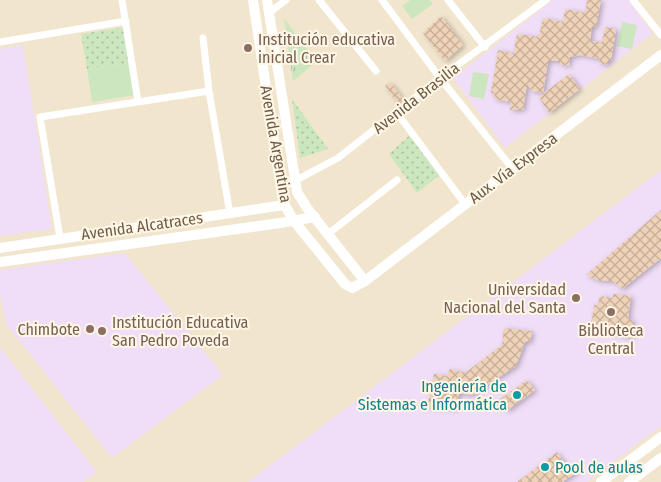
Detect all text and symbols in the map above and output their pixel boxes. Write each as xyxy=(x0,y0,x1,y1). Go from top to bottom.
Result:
place label: Institución educativa inicial Crear xyxy=(258,30,395,67)
marker: Institución educativa inicial Crear xyxy=(242,42,254,54)
street label: Avenida Brasilia xyxy=(369,58,463,138)
street label: Avenida Argentina xyxy=(256,84,296,204)
street label: Aux. Vía Expresa xyxy=(465,129,561,207)
street label: Avenida Alcatraces xyxy=(80,208,204,244)
place label: Universidad Nacional del Santa xyxy=(443,280,566,317)
marker: Universidad Nacional del Santa xyxy=(570,292,582,304)
marker: Biblioteca Central xyxy=(605,306,617,318)
place label: Institución Educativa San Pedro Poveda xyxy=(112,313,249,350)
place label: Chimbote xyxy=(17,320,80,339)
place label: Biblioteca Central xyxy=(578,321,644,358)
marker: Chimbote xyxy=(84,323,96,335)
marker: Institución Educativa San Pedro Poveda xyxy=(96,325,108,337)
place label: Ingeniería de Sistemas e Informática xyxy=(358,377,507,414)
marker: Ingeniería de Sistemas e Informática xyxy=(511,389,523,401)
place label: Pool de aulas xyxy=(555,458,643,477)
marker: Pool de aulas xyxy=(539,461,551,473)

